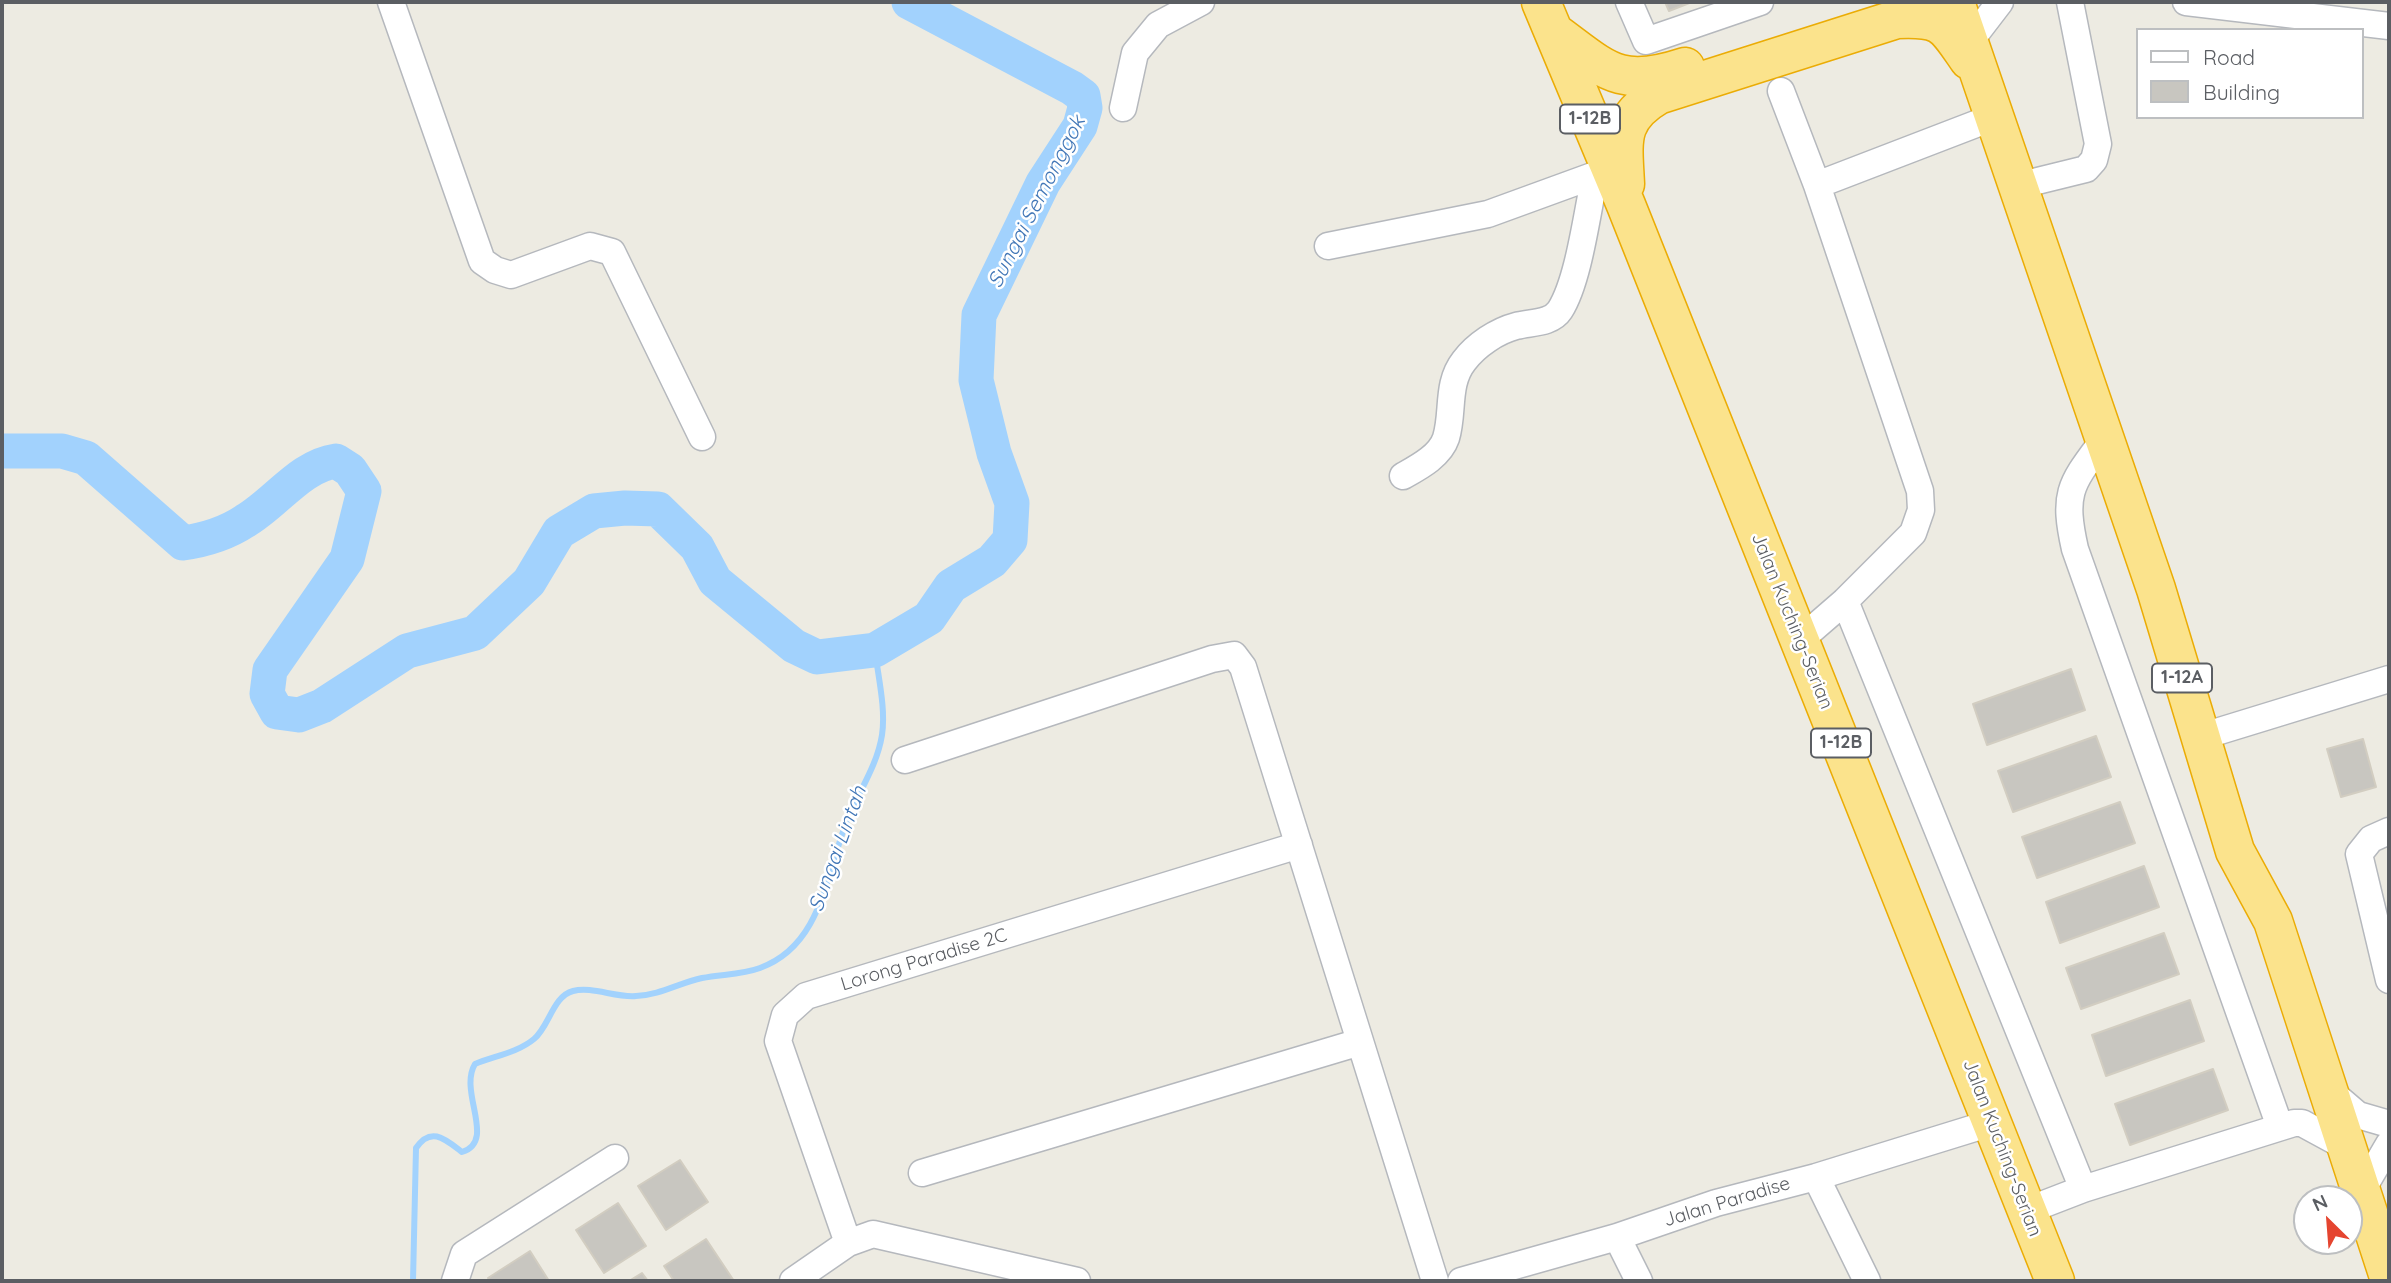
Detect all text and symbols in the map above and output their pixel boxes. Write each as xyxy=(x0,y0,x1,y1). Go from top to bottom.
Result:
legend xyxy=(2136,28,2363,119)
text: Road xyxy=(2203,44,2255,70)
text: Building xyxy=(2203,79,2280,105)
road number: 1-12B xyxy=(1560,104,1620,134)
water label: Sungai Semonggok xyxy=(983,112,1091,292)
street label: Jalan Kuching-Serian xyxy=(1746,530,1838,712)
road number: 1-12A xyxy=(2152,664,2212,692)
road number: 1-12B xyxy=(1811,728,1871,758)
water label: Sungai Lintah xyxy=(804,783,872,915)
street label: Lorong Paradise 2C xyxy=(838,924,1010,996)
street label: Jalan Kuching-Serian xyxy=(1958,1056,2046,1240)
street label: Jalan Paradise xyxy=(1661,1172,1793,1232)
north arrow xyxy=(2293,1185,2363,1255)
text: N xyxy=(2309,1189,2331,1217)

